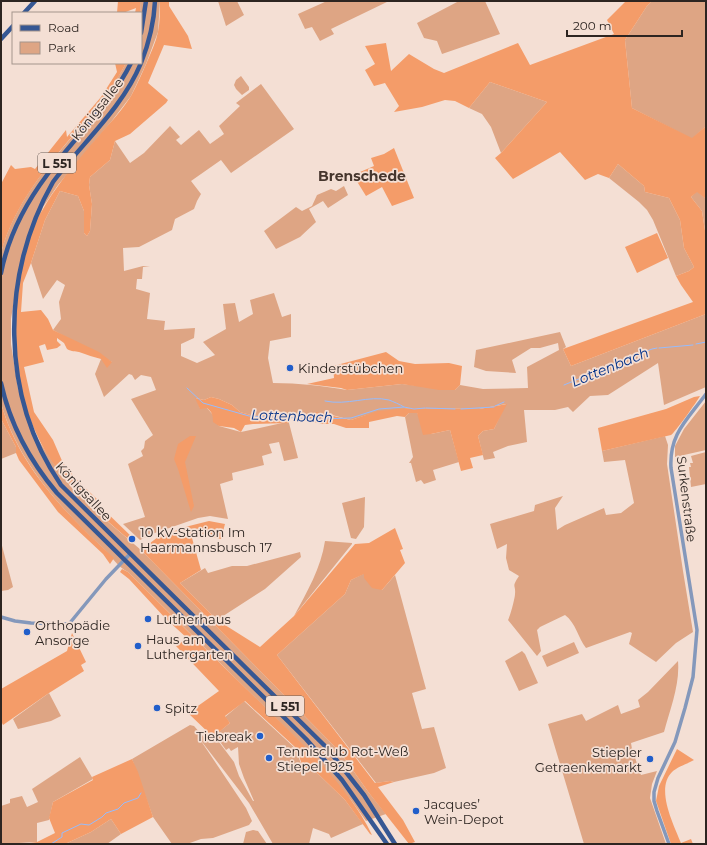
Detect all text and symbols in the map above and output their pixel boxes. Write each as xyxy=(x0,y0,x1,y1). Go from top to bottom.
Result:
legend xyxy=(12,12,142,64)
scale bar xyxy=(567,12,682,38)
text: 200 m xyxy=(573,18,612,33)
text: Road xyxy=(48,20,79,35)
text: Park xyxy=(48,40,76,55)
street label: Königsallee xyxy=(68,74,126,143)
road number: L 551 xyxy=(38,153,76,173)
district label: Brenschede xyxy=(318,167,406,185)
water label: Lottenbach xyxy=(569,343,651,391)
place label: Kinderstübchen xyxy=(298,360,403,376)
marker: Kinderstübchen xyxy=(285,363,295,373)
water label: Lottenbach xyxy=(251,406,333,426)
street label: Surkenstraße xyxy=(674,455,700,543)
street label: Königsallee xyxy=(53,458,116,524)
place label: 10 kV-Station Im Haarmannsbusch 17 xyxy=(140,524,272,555)
marker: 10 kV-Station Im Haarmannsbusch 17 xyxy=(127,534,137,544)
place label: Lutherhaus xyxy=(156,611,231,627)
marker: Lutherhaus xyxy=(143,614,153,624)
place label: Orthopädie Ansorge xyxy=(35,617,110,648)
marker: Orthopädie Ansorge xyxy=(22,627,32,637)
place label: Haus am Luthergarten xyxy=(146,631,233,662)
marker: Haus am Luthergarten xyxy=(133,641,143,651)
road number: L 551 xyxy=(266,696,304,716)
place label: Spitz xyxy=(165,700,197,716)
marker: Spitz xyxy=(152,703,162,713)
place label: Tiebreak xyxy=(196,728,252,744)
marker: Tiebreak xyxy=(255,731,265,741)
place label: Tennisclub Rot-Weß Stiepel 1925 xyxy=(277,743,409,774)
place label: Stiepler Getraenkemarkt xyxy=(535,744,642,775)
marker: Tennisclub Rot-Weß Stiepel 1925 xyxy=(264,753,274,763)
marker: Stiepler Getraenkemarkt xyxy=(645,754,655,764)
place label: Jacques’ Wein-Depot xyxy=(423,796,504,827)
marker: Jacques’ Wein-Depot xyxy=(411,806,421,816)

